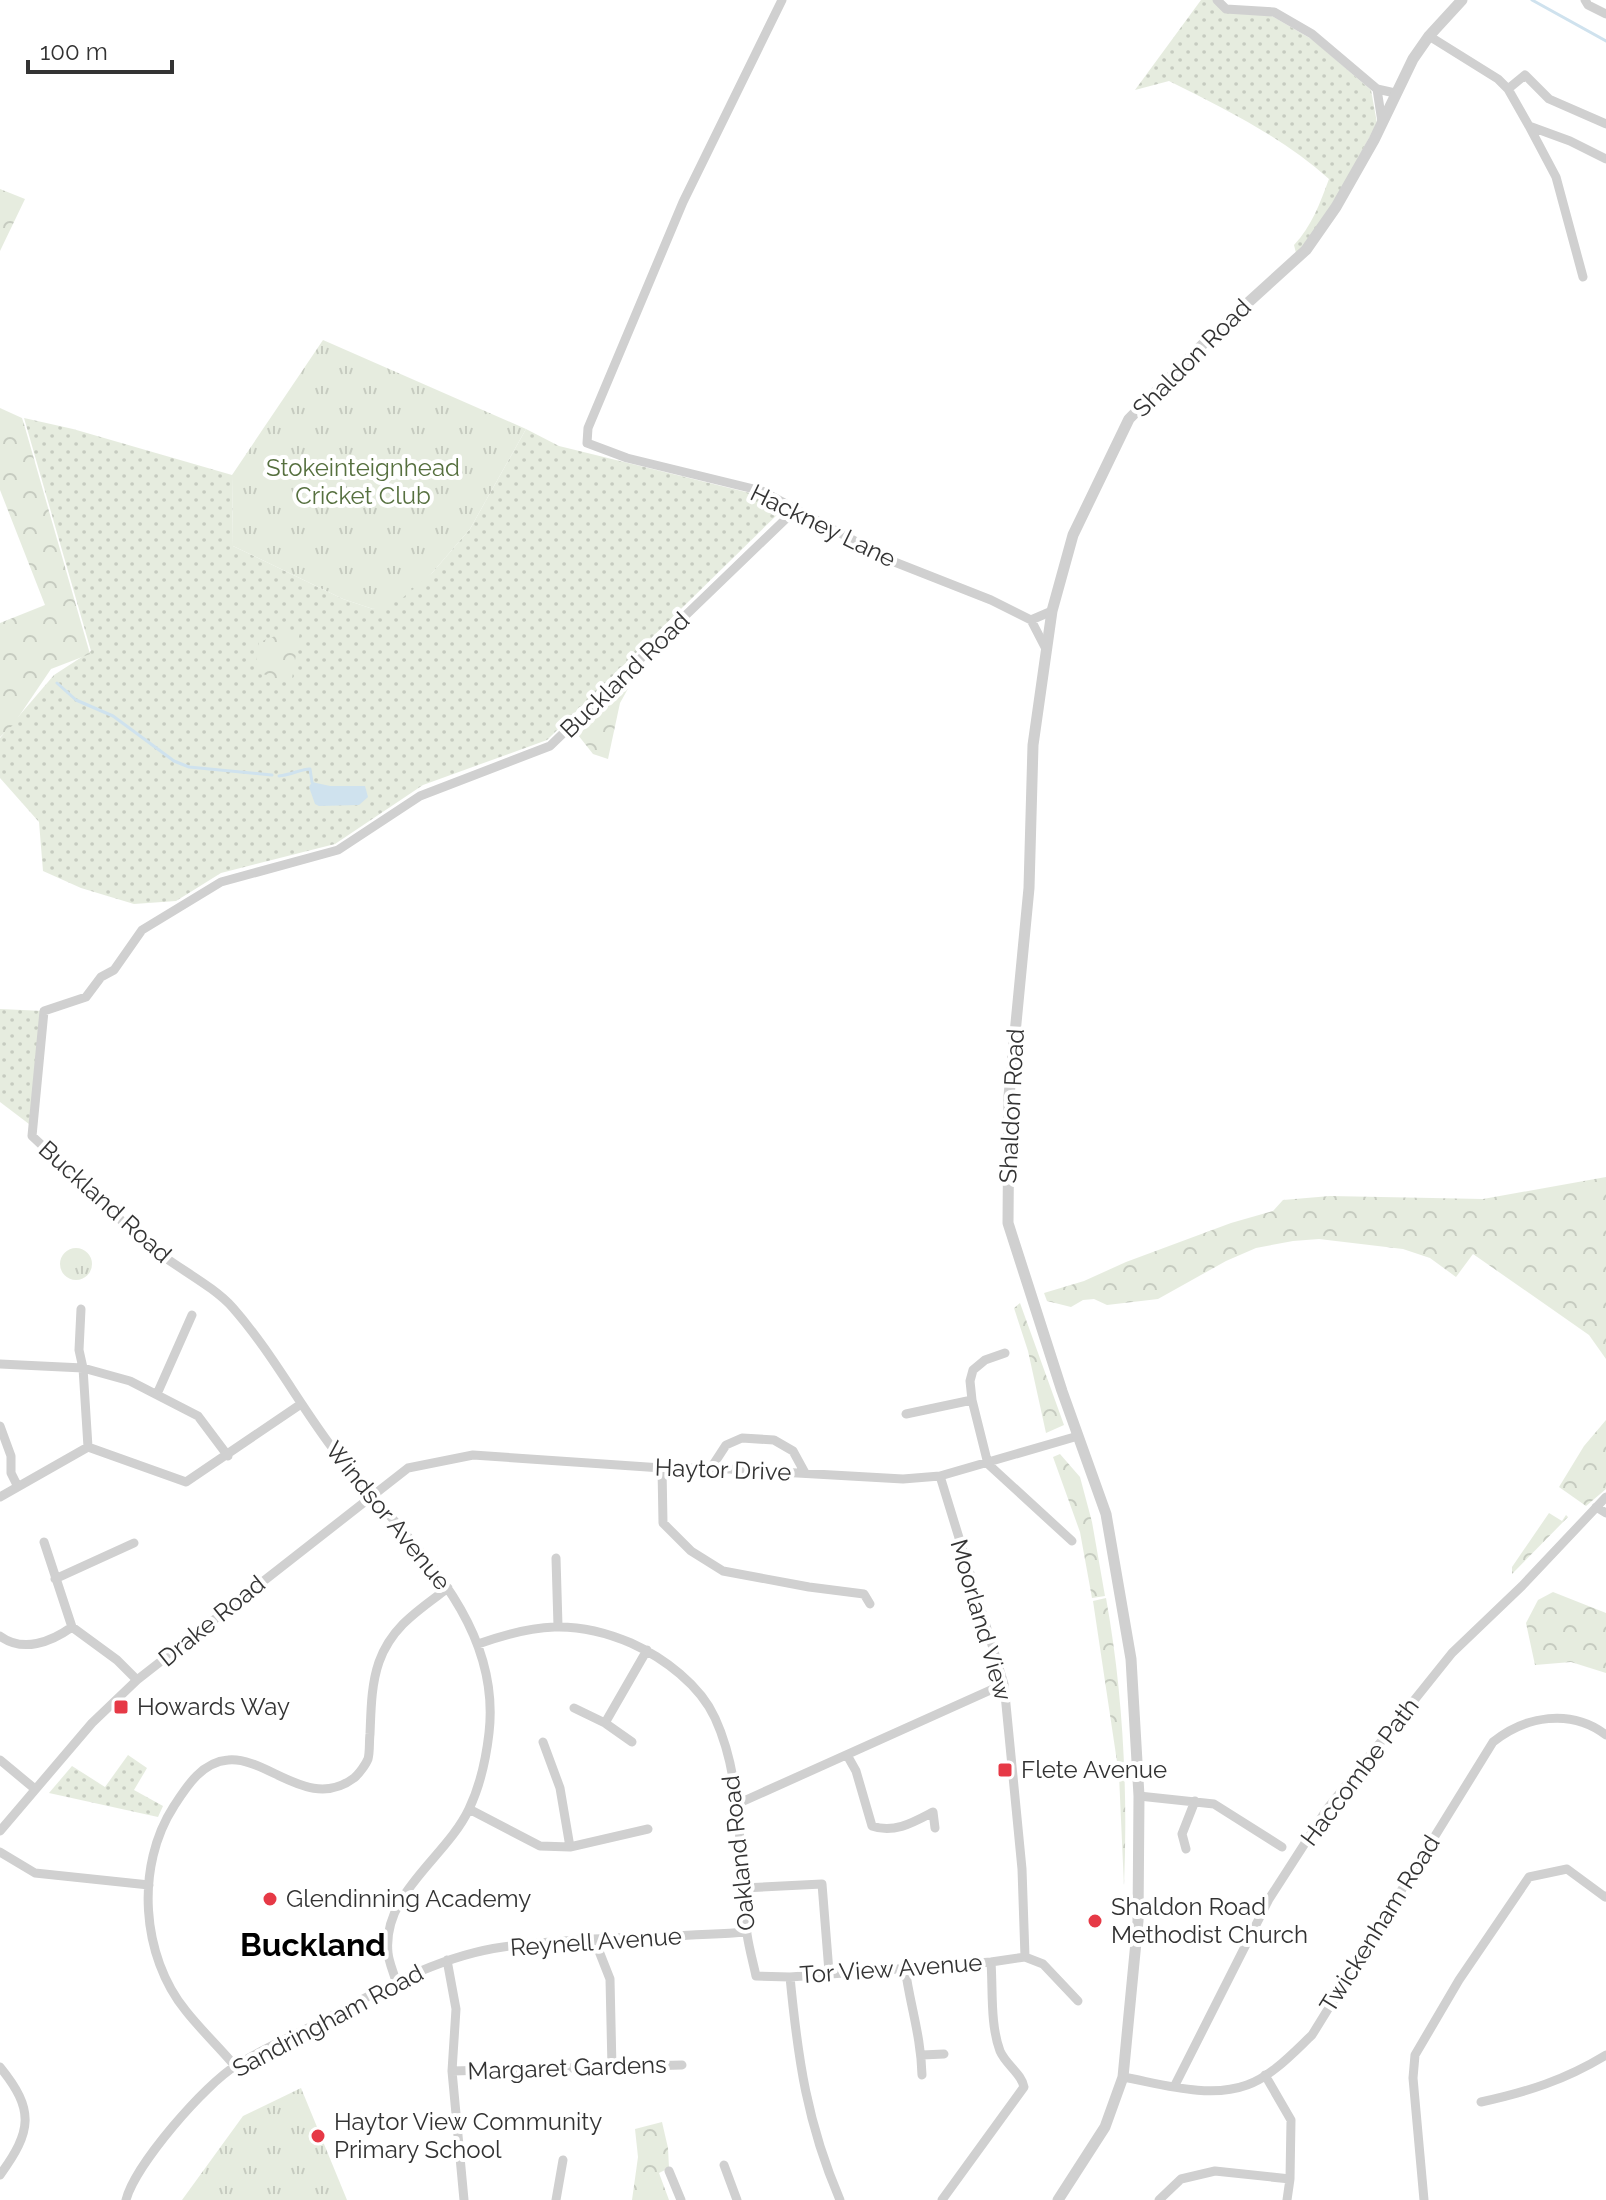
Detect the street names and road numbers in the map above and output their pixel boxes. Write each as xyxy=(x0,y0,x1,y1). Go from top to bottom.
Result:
street label: Shaldon Road xyxy=(1127,293,1257,423)
street label: Hackney Lane xyxy=(746,478,901,573)
street label: Buckland Road xyxy=(554,606,695,744)
street label: Shaldon Road xyxy=(993,1028,1030,1184)
street label: Buckland Road xyxy=(33,1135,178,1269)
street label: Windsor Avenue xyxy=(320,1436,457,1596)
street label: Haytor Drive xyxy=(654,1453,792,1486)
street label: Moorland View xyxy=(945,1536,1018,1704)
street label: Drake Road xyxy=(153,1569,271,1672)
street label: Haccombe Path xyxy=(1294,1692,1425,1851)
street label: Oakland Road xyxy=(716,1774,761,1932)
street label: Twickenham Road xyxy=(1313,1830,1446,2018)
street label: Reynell Avenue xyxy=(509,1921,683,1962)
street label: Tor View Avenue xyxy=(799,1948,983,1989)
street label: Sandringham Road xyxy=(227,1958,428,2083)
street label: Margaret Gardens xyxy=(467,2050,667,2085)

